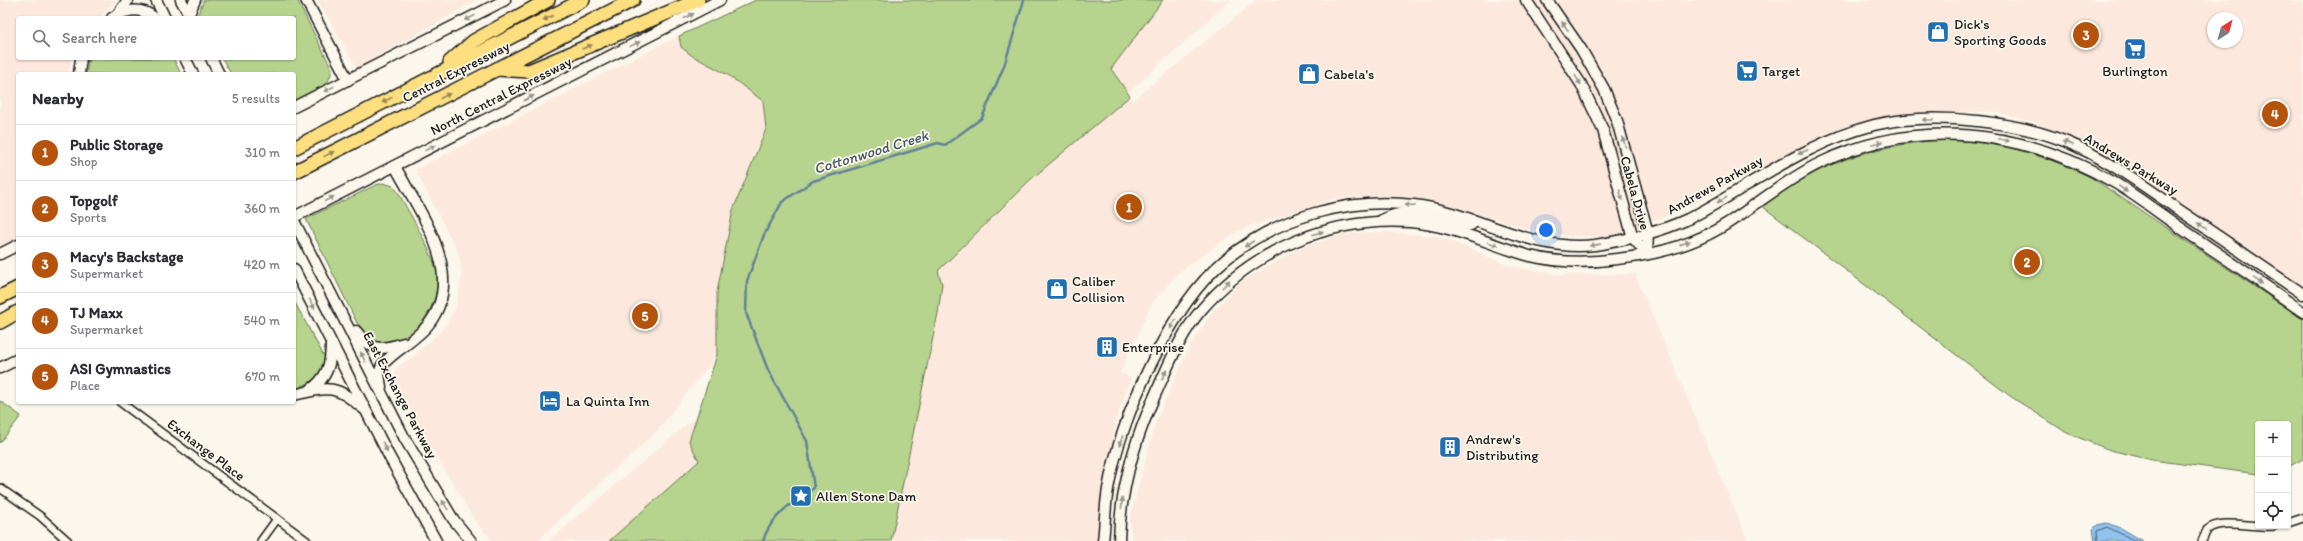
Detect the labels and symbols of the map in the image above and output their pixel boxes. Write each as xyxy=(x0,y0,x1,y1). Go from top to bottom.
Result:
north arrow xyxy=(2207,12,2243,48)
one-way arrow xyxy=(683,13,694,20)
one-way arrow xyxy=(543,14,554,21)
one-way arrow xyxy=(465,15,476,21)
place label: Dick's Sporting Goods xyxy=(1954,16,2047,49)
shop icon: Dick's Sporting Goods xyxy=(1925,19,1951,45)
pin: 3 xyxy=(2073,20,2099,50)
one-way arrow xyxy=(1561,21,1569,32)
supermarket icon: Burlington xyxy=(2122,36,2148,62)
street label: Central Expressway xyxy=(400,37,513,106)
one-way arrow xyxy=(629,41,640,47)
one-way arrow xyxy=(581,44,593,50)
street label: North Central Expressway xyxy=(428,53,575,139)
supermarket icon: Target xyxy=(1734,58,1760,84)
shop icon: Cabela's xyxy=(1296,61,1322,87)
place label: Target xyxy=(1762,63,1800,80)
place label: Burlington xyxy=(2102,63,2168,80)
place label: Cabela's xyxy=(1324,66,1374,83)
one-way arrow xyxy=(1575,74,1582,86)
one-way arrow xyxy=(324,86,335,92)
one-way arrow xyxy=(439,92,450,99)
one-way arrow xyxy=(523,95,534,101)
one-way arrow xyxy=(381,97,392,103)
pin: 4 xyxy=(2262,99,2288,129)
one-way arrow xyxy=(1921,117,1934,123)
water label: Cottonwood Creek xyxy=(812,126,932,178)
street label: Andrews Parkway xyxy=(2081,129,2181,199)
one-way arrow xyxy=(1621,135,1627,147)
one-way arrow xyxy=(1998,137,2010,143)
one-way arrow xyxy=(1871,139,1883,145)
one-way arrow xyxy=(2061,139,2073,145)
one-way arrow xyxy=(424,145,435,151)
one-way arrow xyxy=(1797,149,1809,155)
one-way arrow xyxy=(323,151,335,158)
street label: Andrews Parkway xyxy=(1664,152,1766,218)
street label: Cabela Drive xyxy=(1616,154,1654,232)
one-way arrow xyxy=(2118,185,2129,193)
one-way arrow xyxy=(1618,189,1624,201)
pin: 1 xyxy=(1116,192,1142,222)
one-way arrow xyxy=(323,196,335,202)
one-way arrow xyxy=(1716,196,1728,203)
one-way arrow xyxy=(1404,202,1416,209)
your location xyxy=(1536,220,1556,240)
one-way arrow xyxy=(2197,222,2207,230)
one-way arrow xyxy=(1313,230,1325,236)
one-way arrow xyxy=(1679,240,1691,246)
one-way arrow xyxy=(1243,241,1254,248)
one-way arrow xyxy=(1487,241,1499,247)
one-way arrow xyxy=(1589,241,1601,248)
pin: 2 xyxy=(2014,247,2040,277)
place label: Caliber Collision xyxy=(1072,273,1125,306)
shop icon: Caliber Collision xyxy=(1044,276,1070,302)
one-way arrow xyxy=(2253,277,2263,285)
one-way arrow xyxy=(1221,279,1231,289)
one-way arrow xyxy=(309,299,315,310)
pin: 5 xyxy=(632,301,658,331)
one-way arrow xyxy=(1169,318,1176,330)
street label: East Exchange Parkway xyxy=(359,329,441,462)
building icon: Enterprise xyxy=(1094,334,1120,360)
place label: Enterprise xyxy=(1122,339,1185,356)
one-way arrow xyxy=(360,351,366,363)
one-way arrow xyxy=(1161,369,1167,380)
hotel icon: La Quinta Inn xyxy=(537,388,563,414)
place label: La Quinta Inn xyxy=(566,393,650,410)
street label: Exchange Place xyxy=(164,415,248,485)
place label: Andrew's Distributing xyxy=(1466,431,1539,464)
building icon: Andrew's Distributing xyxy=(1437,434,1463,460)
one-way arrow xyxy=(1118,435,1124,447)
one-way arrow xyxy=(382,442,388,453)
place icon: Allen Stone Dam xyxy=(788,483,814,509)
place label: Allen Stone Dam xyxy=(816,488,916,505)
one-way arrow xyxy=(1119,497,1125,509)
one-way arrow xyxy=(441,499,448,511)

